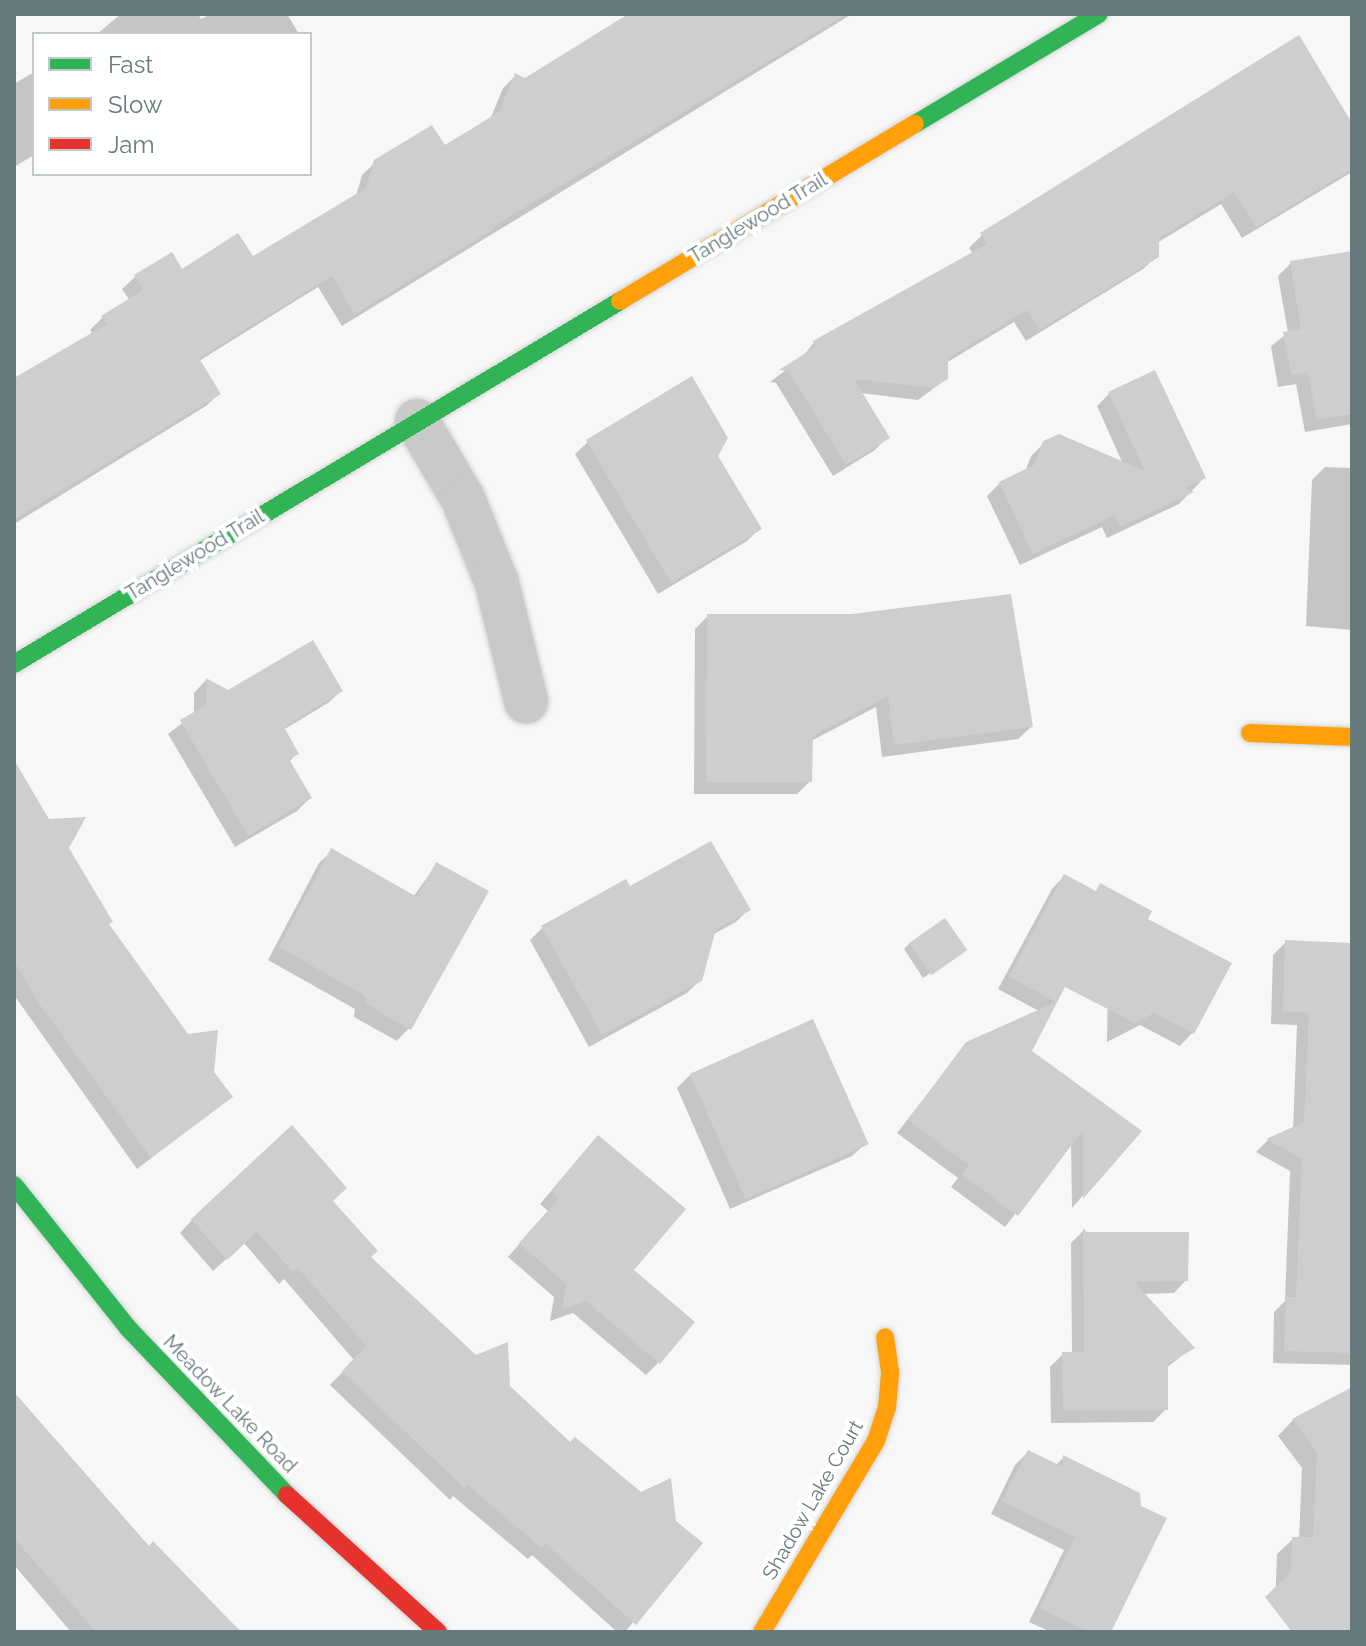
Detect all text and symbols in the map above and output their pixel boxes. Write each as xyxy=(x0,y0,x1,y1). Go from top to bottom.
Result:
legend xyxy=(32,32,312,176)
text: Fast xyxy=(108,50,153,79)
text: Slow xyxy=(108,90,162,119)
text: Jam xyxy=(108,130,154,159)
street label: Tanglewood Trail xyxy=(684,167,832,269)
street label: Tanglewood Trail xyxy=(121,504,269,606)
street label: Meadow Lake Road xyxy=(158,1330,302,1478)
street label: Shadow Lake Court xyxy=(757,1416,869,1584)

